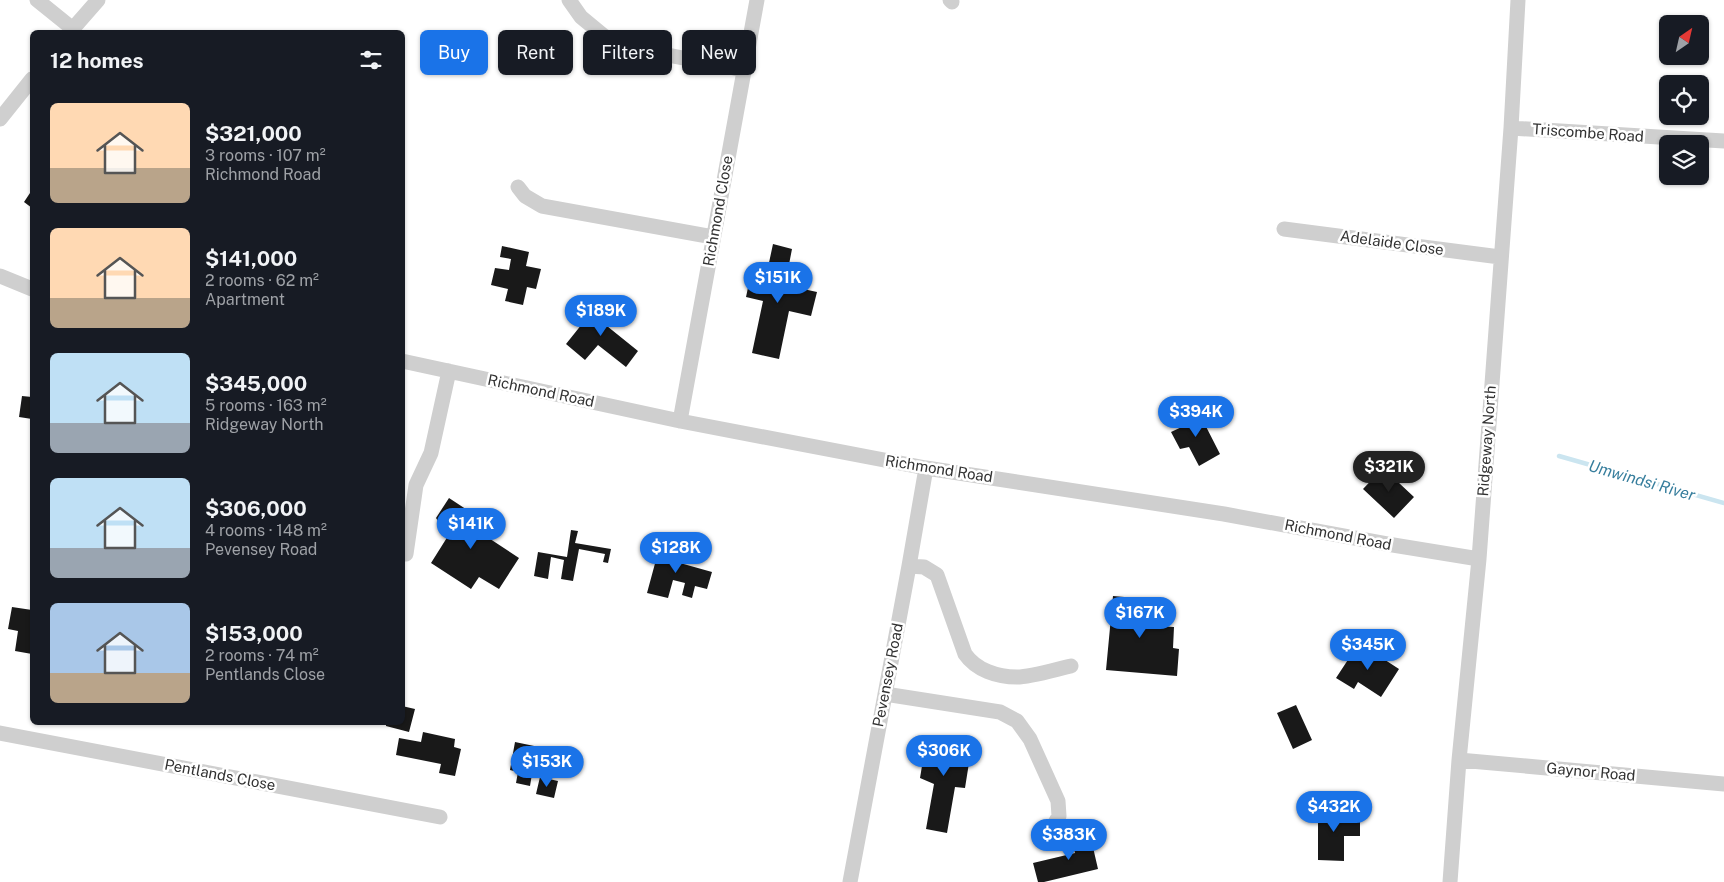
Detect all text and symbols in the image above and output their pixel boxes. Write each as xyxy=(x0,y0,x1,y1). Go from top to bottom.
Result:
north arrow xyxy=(1659,15,1709,65)
map controls xyxy=(1659,15,1709,185)
chip: Buy xyxy=(420,30,488,75)
chip: Rent xyxy=(498,30,573,75)
chip: Filters xyxy=(583,30,672,75)
chip: New xyxy=(682,30,756,75)
icon: filters xyxy=(357,46,385,74)
text: 12 homes xyxy=(50,48,144,73)
button: locate xyxy=(1659,75,1709,125)
street label: Triscombe Road xyxy=(1532,120,1644,145)
text: $321,000 xyxy=(205,121,302,146)
icon: home xyxy=(90,123,150,183)
button: layers xyxy=(1659,135,1709,185)
text: 3 rooms · 107 m² xyxy=(205,146,326,165)
street label: Richmond Close xyxy=(699,154,736,268)
text: Richmond Road xyxy=(205,165,321,184)
street label: Adelaide Close xyxy=(1339,227,1445,258)
text: $141,000 xyxy=(205,246,297,271)
icon: home xyxy=(90,248,150,308)
pin: $151K xyxy=(743,262,813,304)
text: $151K xyxy=(755,268,801,287)
text: 2 rooms · 62 m² xyxy=(205,271,319,290)
text: Apartment xyxy=(205,290,285,309)
pin: $189K xyxy=(566,294,636,337)
text: $189K xyxy=(576,301,626,320)
text: $345,000 xyxy=(205,371,307,396)
street label: Richmond Road xyxy=(486,371,596,410)
icon: home xyxy=(90,373,150,433)
street label: Ridgeway North xyxy=(1474,385,1499,497)
text: 5 rooms · 163 m² xyxy=(205,396,327,415)
pin: $394K xyxy=(1161,396,1231,438)
text: $394K xyxy=(1169,402,1223,421)
text: Ridgeway North xyxy=(205,415,324,434)
pin: $321K xyxy=(1354,450,1424,493)
street label: Richmond Road xyxy=(884,452,994,485)
water label: Umwindsi River xyxy=(1586,456,1698,505)
text: $321K xyxy=(1364,457,1414,476)
text: $306,000 xyxy=(205,496,307,521)
icon: home xyxy=(90,498,150,558)
pin: $141K xyxy=(436,508,506,550)
text: $141K xyxy=(448,514,494,533)
street label: Richmond Road xyxy=(1283,516,1393,553)
text: 4 rooms · 148 m² xyxy=(205,521,327,540)
pin: $128K xyxy=(641,532,711,574)
text: $128K xyxy=(651,538,701,557)
text: Pevensey Road xyxy=(205,540,317,559)
pin: $167K xyxy=(1105,596,1175,639)
text: $167K xyxy=(1115,603,1165,622)
text: $153,000 xyxy=(205,621,303,646)
street label: Pevensey Road xyxy=(869,622,906,728)
icon: home xyxy=(90,623,150,683)
pin: $345K xyxy=(1333,628,1403,671)
text: $345K xyxy=(1341,635,1395,654)
text: 2 rooms · 74 m² xyxy=(205,646,319,665)
text: Pentlands Close xyxy=(205,665,325,684)
pin: $306K xyxy=(909,734,979,777)
text: $306K xyxy=(917,741,971,760)
pin: $153K xyxy=(512,746,582,788)
text: $153K xyxy=(522,752,572,771)
street label: Pentlands Close xyxy=(163,755,277,794)
street label: Gaynor Road xyxy=(1546,759,1636,784)
pin: $432K xyxy=(1299,790,1369,833)
text: $432K xyxy=(1307,797,1361,816)
pin: $383K xyxy=(1034,818,1104,861)
text: $383K xyxy=(1042,825,1096,844)

